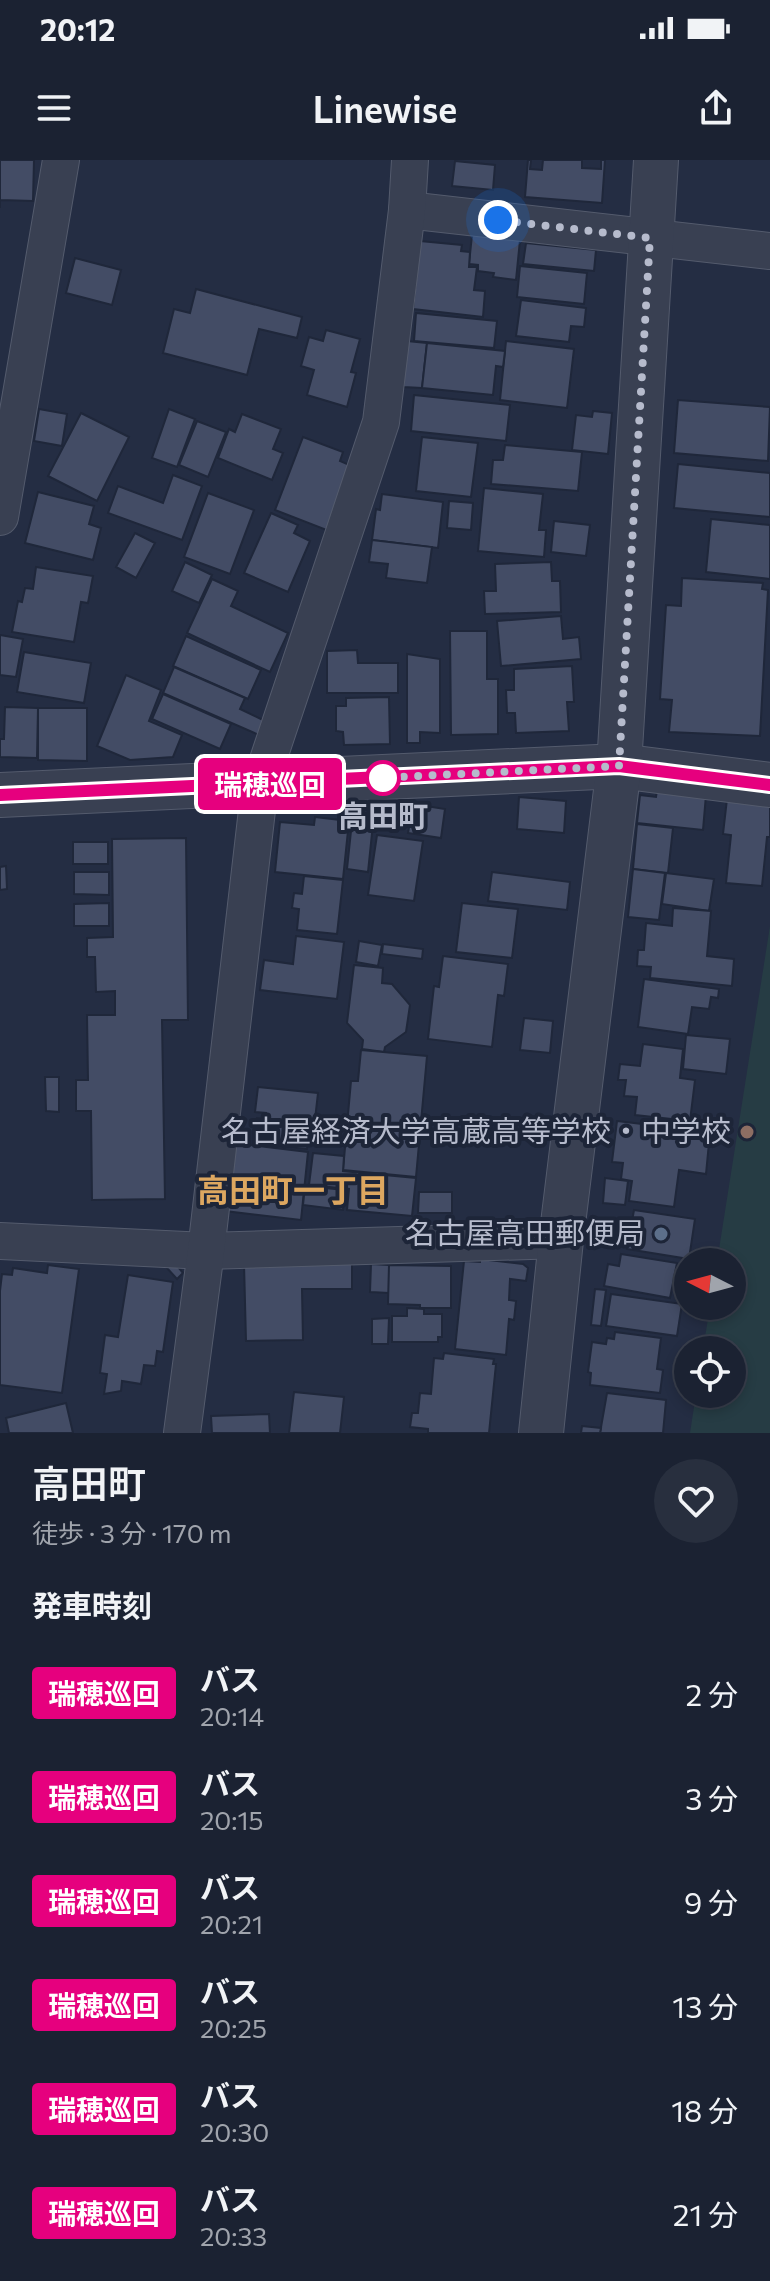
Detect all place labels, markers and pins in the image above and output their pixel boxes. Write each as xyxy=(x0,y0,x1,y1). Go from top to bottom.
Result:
marker: 高田町 xyxy=(366,761,400,795)
place label: 高田町 xyxy=(338,796,428,833)
place label: 名古屋経済大学高蔵高等学校・中学校 xyxy=(221,1111,731,1148)
marker: 名古屋経済大学高蔵高等学校・中学校 xyxy=(738,1123,756,1141)
place label: 名古屋高田郵便局 xyxy=(405,1213,645,1250)
marker: 名古屋高田郵便局 xyxy=(652,1225,670,1243)

